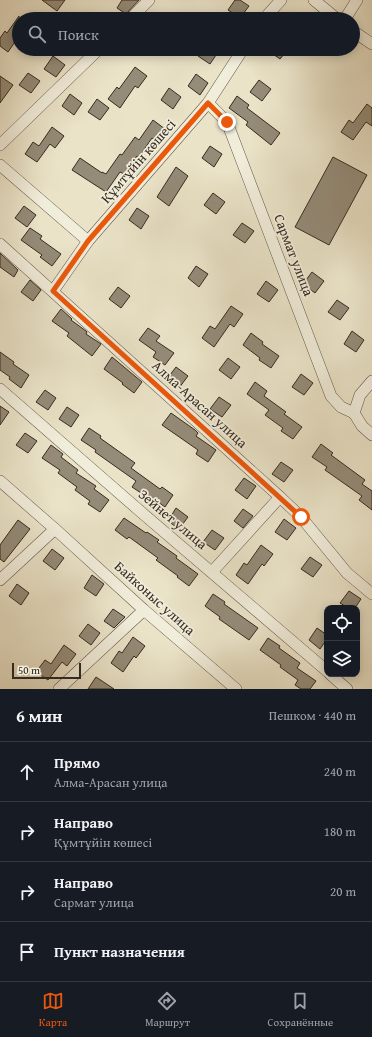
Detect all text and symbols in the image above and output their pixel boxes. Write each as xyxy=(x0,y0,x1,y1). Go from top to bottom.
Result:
search box xyxy=(12,12,360,56)
icon: search xyxy=(26,23,48,45)
text: Поиск xyxy=(58,24,99,45)
route end xyxy=(218,113,236,131)
street label: Құмтұйiн көшесі xyxy=(96,115,180,207)
street label: Сармат улица xyxy=(269,211,319,299)
street label: Алма-Арасан улица xyxy=(148,356,252,453)
street label: Зейнет улица xyxy=(134,484,212,554)
route start xyxy=(292,508,310,526)
street label: Байконыс улица xyxy=(110,556,200,640)
map controls xyxy=(324,605,360,677)
button: locate xyxy=(324,605,360,641)
button: layers xyxy=(324,641,360,677)
scale bar xyxy=(12,661,81,680)
text: 50 m xyxy=(18,662,40,678)
text: 6 мин xyxy=(16,703,62,728)
text: Пешком · 440 m xyxy=(269,706,356,725)
text: Прямо xyxy=(54,752,100,773)
icon: ahead xyxy=(16,761,38,783)
text: 240 m xyxy=(324,762,356,781)
text: Алма-Арасан улица xyxy=(54,773,168,792)
text: Направо xyxy=(54,812,113,833)
icon: right xyxy=(16,821,38,843)
text: 180 m xyxy=(324,822,356,841)
text: Құмтұйiн көшесі xyxy=(54,833,152,852)
text: Направо xyxy=(54,872,113,893)
icon: right xyxy=(16,881,38,903)
text: 20 m xyxy=(330,882,356,901)
text: Сармат улица xyxy=(54,893,134,912)
icon: arrive xyxy=(16,941,38,963)
text: Пункт назначения xyxy=(54,941,185,962)
tab: Карта xyxy=(39,990,67,1030)
tab: Маршрут xyxy=(145,990,190,1030)
tab: Сохранённые xyxy=(268,990,333,1030)

